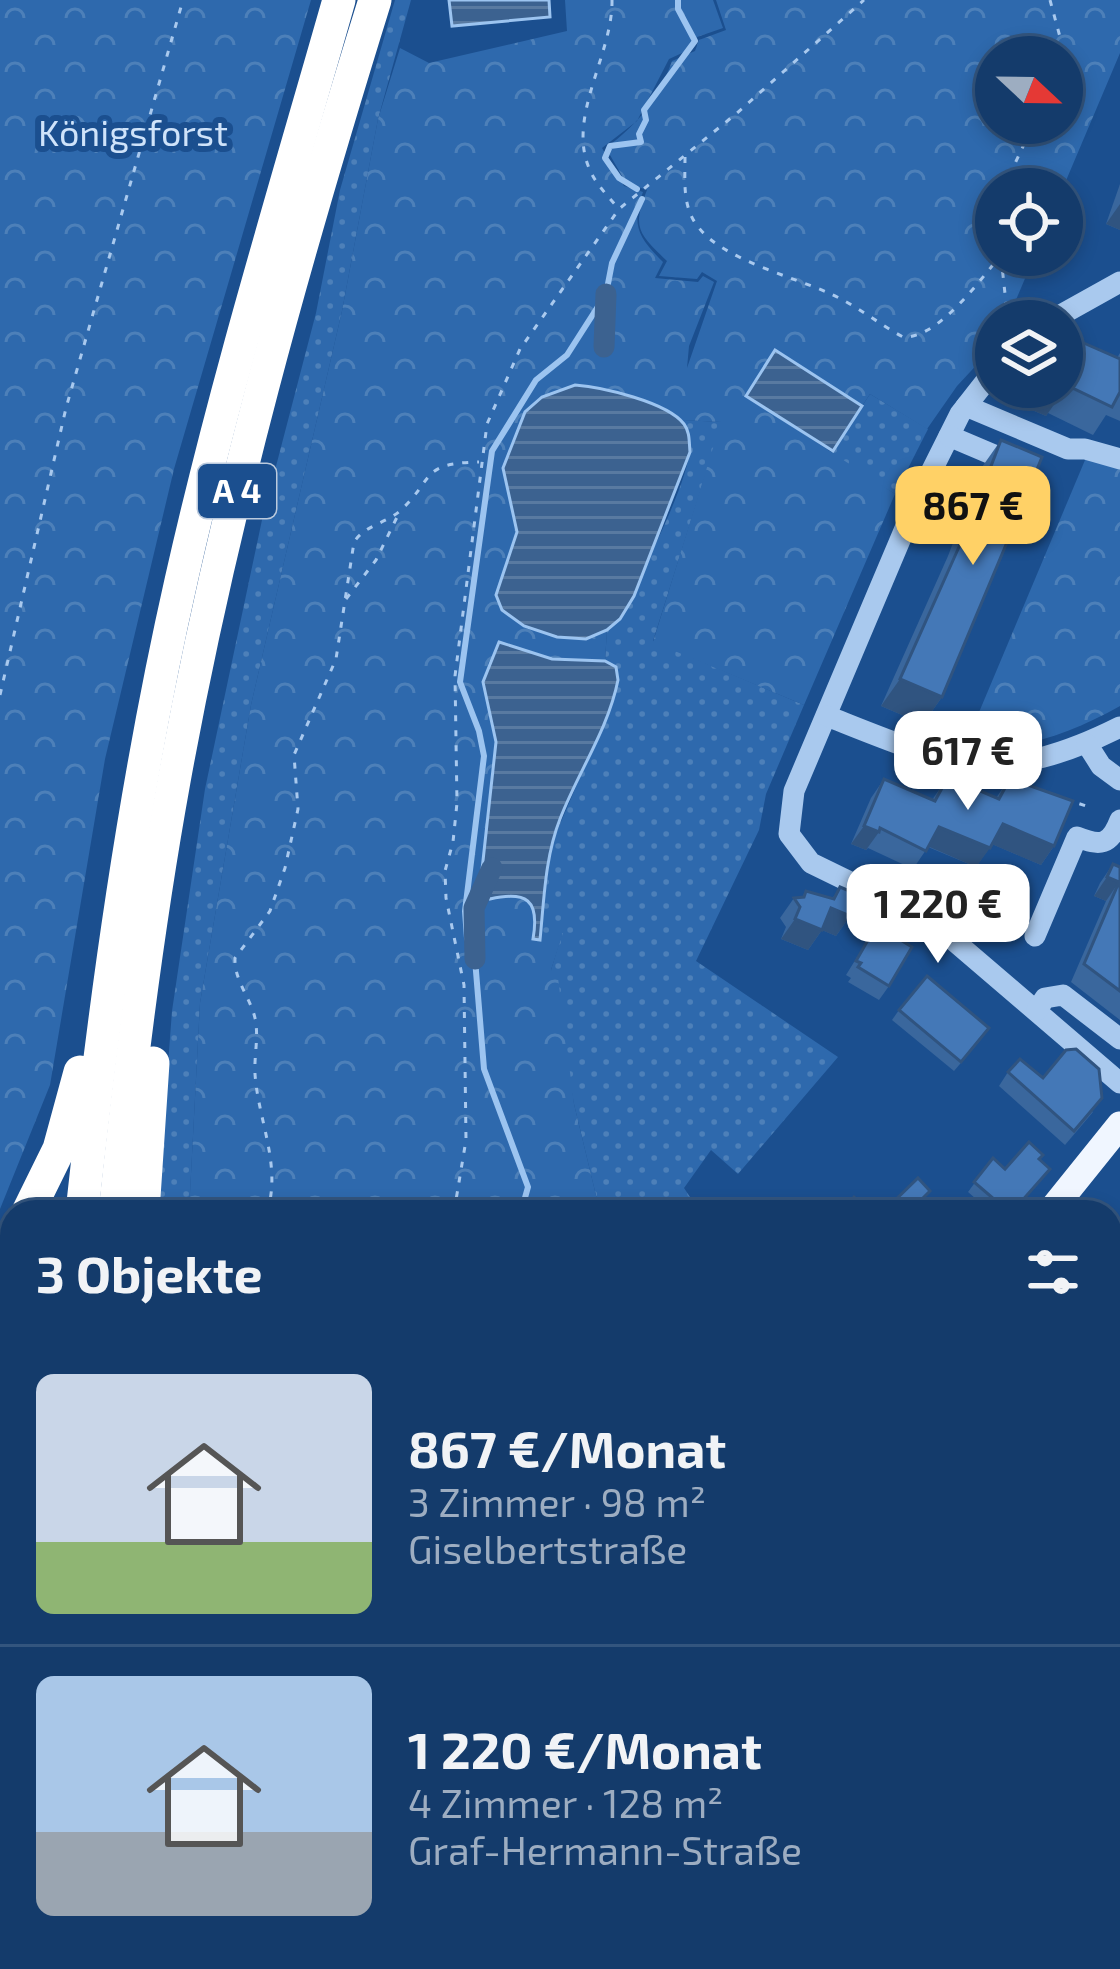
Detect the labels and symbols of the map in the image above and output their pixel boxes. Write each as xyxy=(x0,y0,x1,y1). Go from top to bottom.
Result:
north arrow xyxy=(975,36,1083,144)
park label: Königsforst xyxy=(38,110,228,153)
road number: A 4 xyxy=(198,464,276,518)
pin: 867 € xyxy=(889,466,1057,568)
pin: 617 € xyxy=(884,711,1052,813)
pin: 1 220 € xyxy=(827,864,1049,966)

